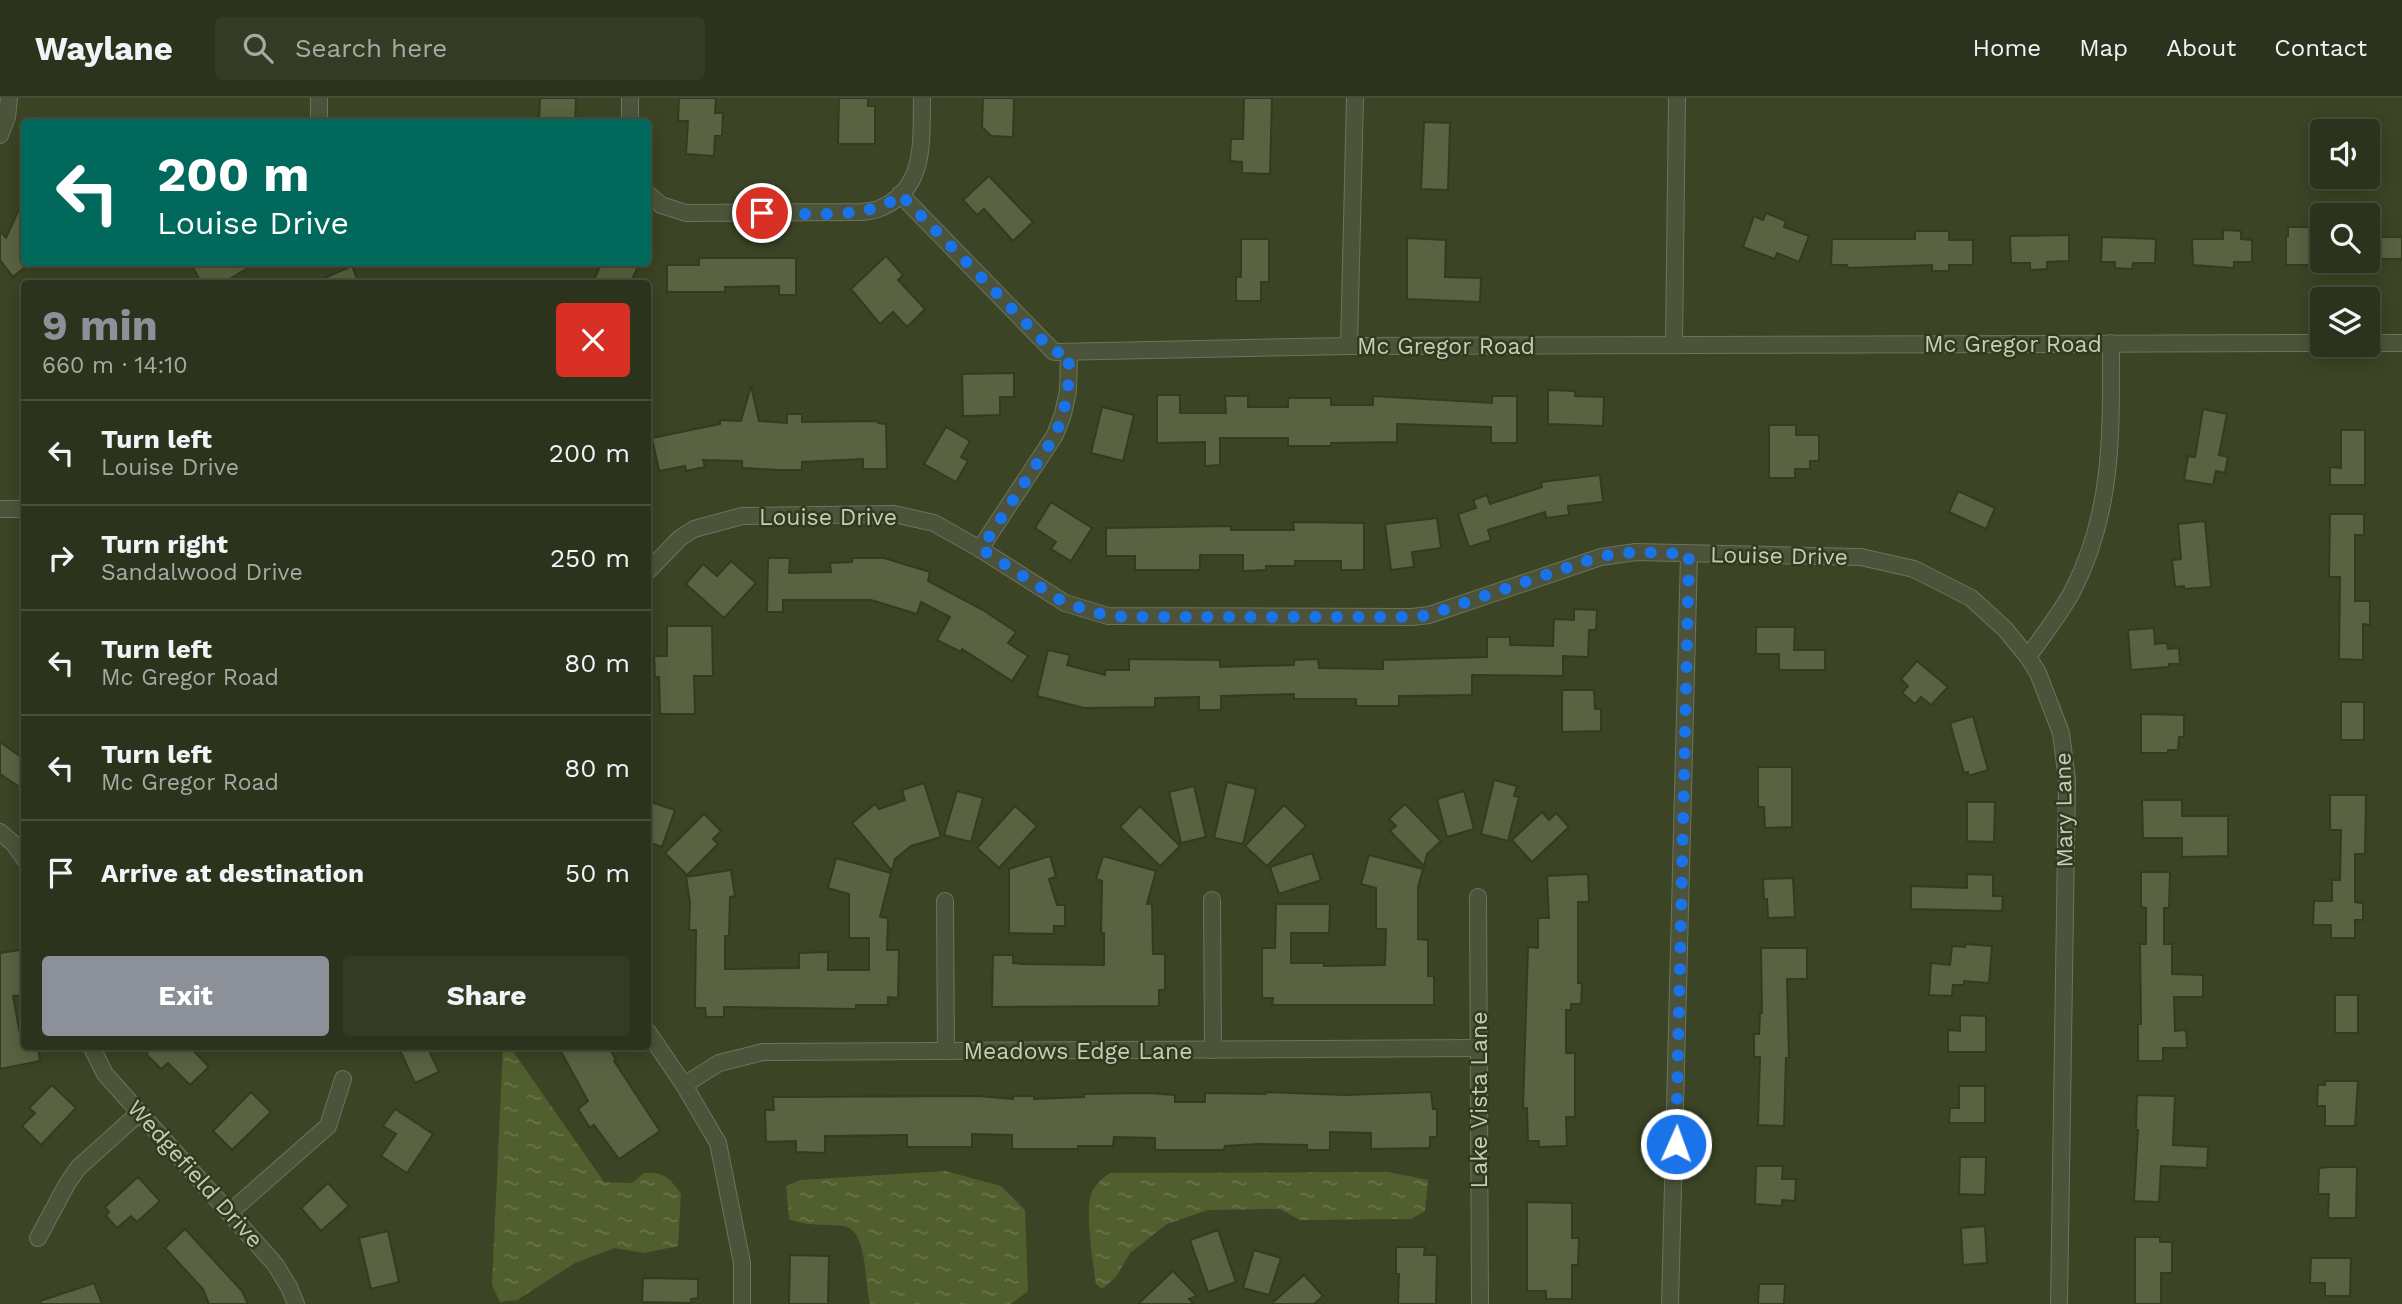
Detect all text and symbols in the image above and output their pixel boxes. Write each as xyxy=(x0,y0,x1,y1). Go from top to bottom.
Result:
search box xyxy=(215,17,705,80)
text: Waylane xyxy=(35,29,173,68)
icon: search xyxy=(239,29,277,67)
text: Search here xyxy=(295,33,447,63)
text: Home xyxy=(1973,34,2041,62)
text: Map xyxy=(2079,34,2128,62)
text: About xyxy=(2166,34,2236,62)
text: Contact xyxy=(2274,34,2367,62)
map controls xyxy=(2310,119,2380,357)
button: sound xyxy=(2310,119,2380,189)
text: 200 m xyxy=(157,145,309,203)
icon: left xyxy=(42,147,133,238)
pin xyxy=(732,183,792,243)
icon: arrive xyxy=(743,194,781,232)
button: search xyxy=(2310,203,2380,273)
text: Louise Drive xyxy=(157,204,349,242)
button: layers xyxy=(2310,287,2380,357)
text: 9 min xyxy=(42,301,158,350)
button: close xyxy=(556,303,630,377)
street label: Mc Gregor Road xyxy=(1924,331,2102,358)
street label: Mc Gregor Road xyxy=(1357,333,1535,360)
text: 660 m · 14:10 xyxy=(42,352,188,379)
text: Turn left xyxy=(101,424,212,454)
icon: left xyxy=(42,434,80,472)
text: 200 m xyxy=(549,438,630,468)
text: Louise Drive xyxy=(101,454,239,481)
street label: Louise Drive xyxy=(759,504,897,531)
text: Turn right xyxy=(101,529,228,559)
icon: right xyxy=(42,539,80,577)
street label: Louise Drive xyxy=(1710,541,1848,571)
text: 250 m xyxy=(550,543,630,573)
text: Sandalwood Drive xyxy=(101,559,303,586)
text: Turn left xyxy=(101,634,212,664)
icon: left xyxy=(42,644,80,682)
text: 80 m xyxy=(564,648,630,678)
text: Mc Gregor Road xyxy=(101,664,279,691)
text: Turn left xyxy=(101,739,212,769)
icon: left xyxy=(42,749,80,787)
street label: Mary Lane xyxy=(2049,752,2079,868)
text: 80 m xyxy=(564,753,630,783)
text: Mc Gregor Road xyxy=(101,769,279,796)
icon: arrive xyxy=(42,854,80,892)
text: Arrive at destination xyxy=(101,858,364,888)
text: 50 m xyxy=(565,858,630,888)
button: Exit xyxy=(42,956,329,1036)
button: Share xyxy=(343,956,630,1036)
street label: Lake Vista Lane xyxy=(1466,1011,1493,1189)
street label: Meadows Edge Lane xyxy=(964,1038,1192,1065)
street label: Wedgefield Drive xyxy=(122,1095,268,1253)
position arrow xyxy=(1639,1107,1713,1181)

